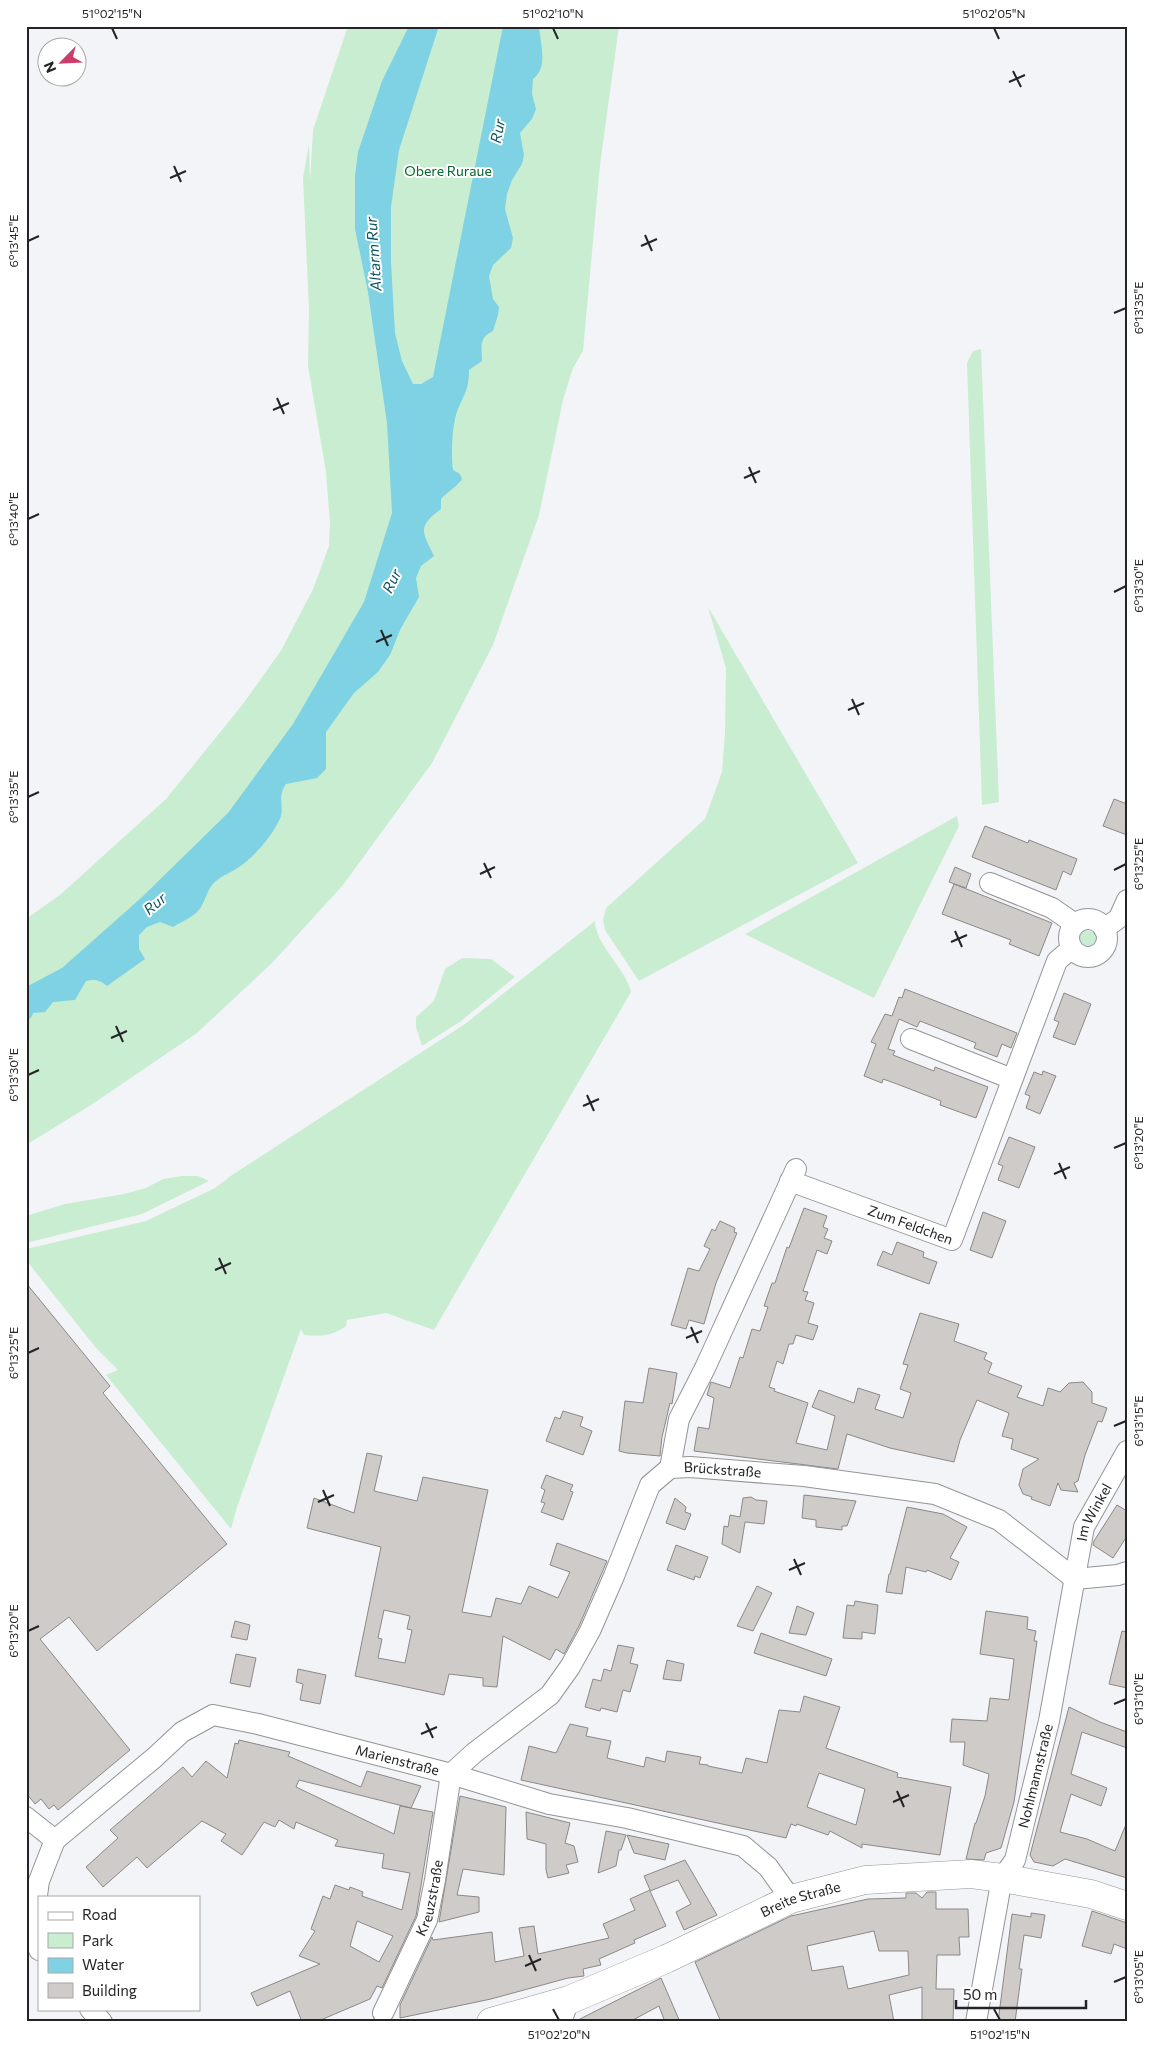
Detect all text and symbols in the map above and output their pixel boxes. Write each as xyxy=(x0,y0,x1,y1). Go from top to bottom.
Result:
text: 51°02'15"N xyxy=(82,6,142,20)
text: 51°02'10"N xyxy=(522,6,584,20)
text: 51°02'05"N xyxy=(963,6,1025,20)
north arrow xyxy=(38,38,88,88)
text: N xyxy=(40,59,60,76)
water label: Rur xyxy=(486,116,508,144)
park label: Obere Ruraue xyxy=(404,162,492,179)
text: 6°13'45"E xyxy=(6,215,20,267)
water label: Altarm Rur xyxy=(361,215,385,293)
text: 6°13'35"E xyxy=(1131,282,1145,334)
text: 6°13'40"E xyxy=(6,492,20,546)
text: 6°13'30"E xyxy=(1131,559,1145,613)
water label: Rur xyxy=(378,565,405,595)
text: 6°13'35"E xyxy=(6,771,20,823)
text: 6°13'25"E xyxy=(1131,838,1145,890)
water label: Rur xyxy=(139,888,170,918)
text: 6°13'30"E xyxy=(6,1048,20,1102)
text: 6°13'20"E xyxy=(1131,1116,1145,1170)
street label: Zum Feldchen xyxy=(866,1201,955,1248)
text: 6°13'25"E xyxy=(6,1327,20,1379)
text: 6°13'15"E xyxy=(1131,1396,1145,1446)
street label: Brückstraße xyxy=(683,1458,762,1481)
street label: Im Winkel xyxy=(1073,1480,1115,1542)
text: 6°13'20"E xyxy=(6,1604,20,1658)
text: 6°13'10"E xyxy=(1131,1673,1145,1725)
street label: Nohlmannstraße xyxy=(1014,1722,1056,1830)
street label: Marienstraße xyxy=(354,1741,441,1779)
street label: Kreuzstraße xyxy=(412,1859,446,1939)
street label: Breite Straße xyxy=(758,1878,842,1920)
legend xyxy=(38,1896,200,2010)
text: Road xyxy=(82,1905,117,1923)
text: Park xyxy=(82,1931,113,1949)
text: 6°13'05"E xyxy=(1131,1950,1145,2004)
text: Water xyxy=(82,1955,124,1973)
scale bar xyxy=(956,1978,1086,2010)
text: Building xyxy=(82,1981,137,1999)
text: 50 m xyxy=(963,1985,997,2003)
text: 51°02'20"N xyxy=(528,2027,590,2041)
text: 51°02'15"N xyxy=(970,2027,1030,2041)

